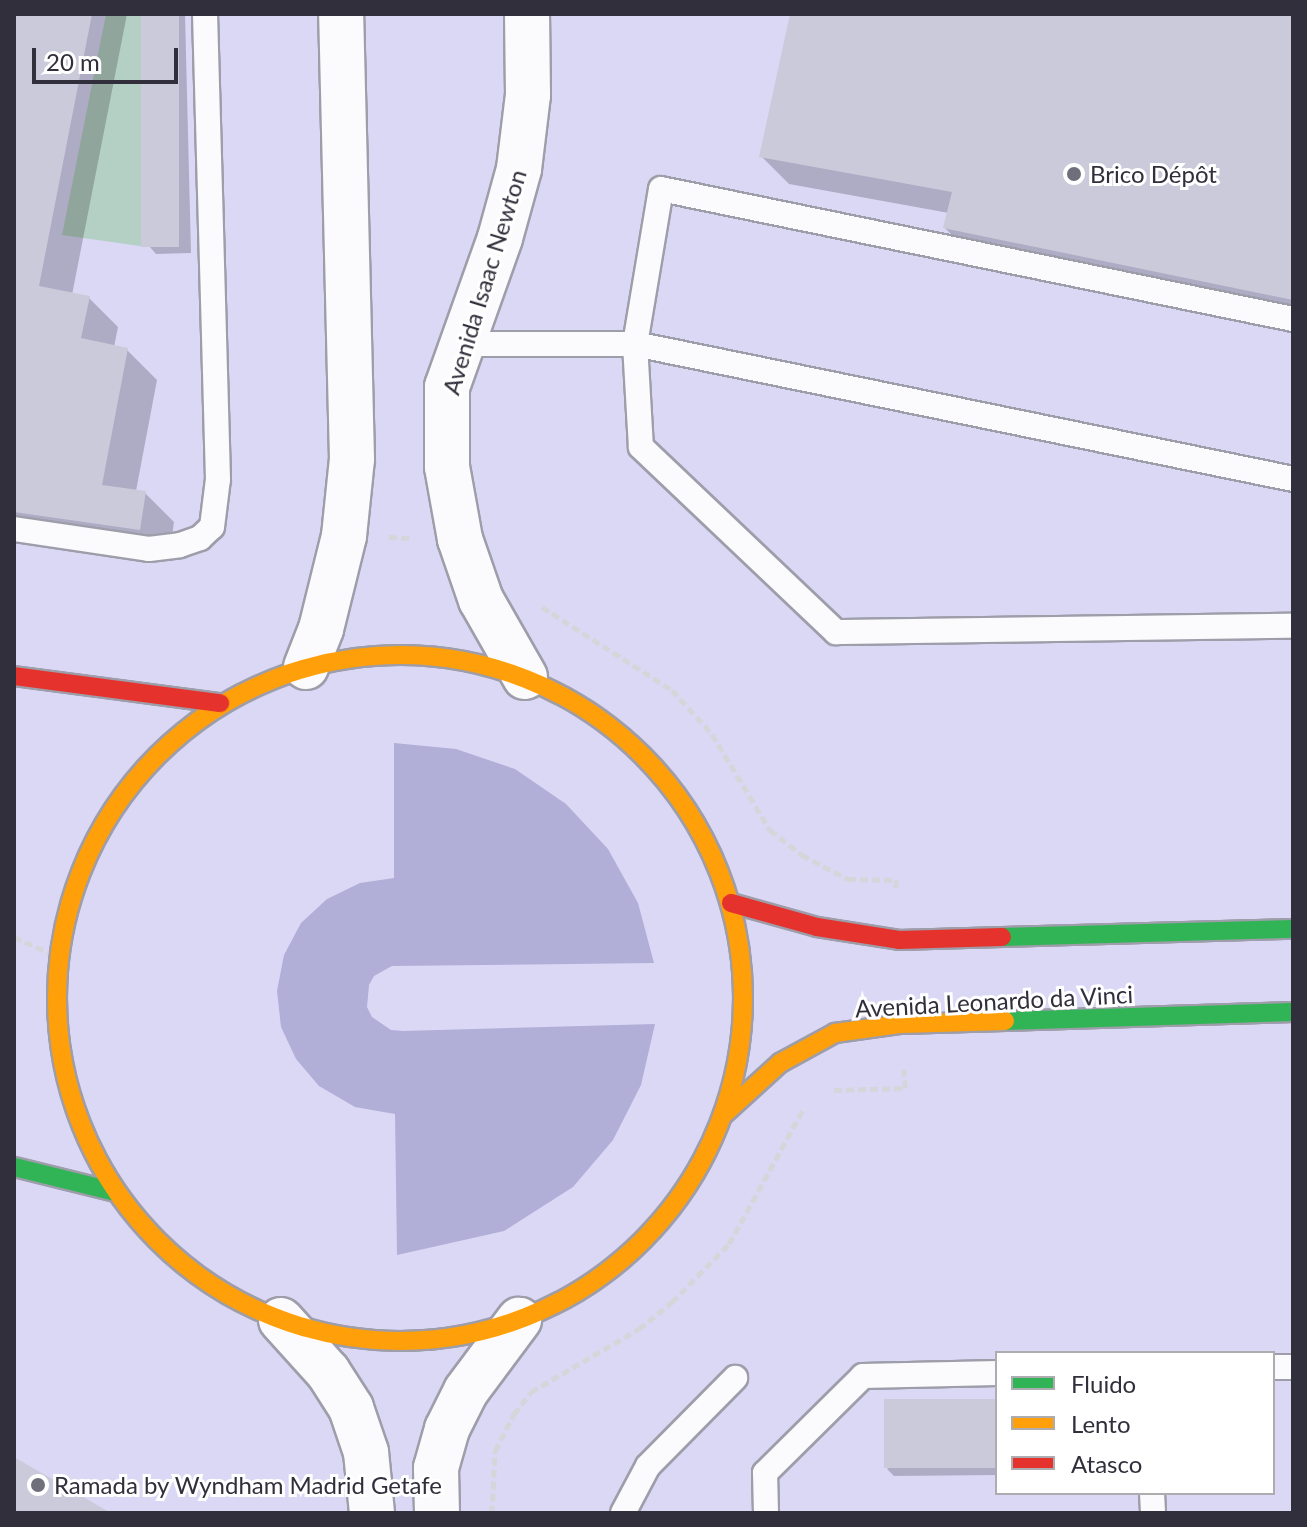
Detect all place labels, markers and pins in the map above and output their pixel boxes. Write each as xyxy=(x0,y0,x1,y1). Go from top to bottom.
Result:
place label: Brico Dépôt xyxy=(1090,160,1217,188)
marker: Brico Dépôt xyxy=(1065,165,1083,183)
place label: Ramada by Wyndham Madrid Getafe xyxy=(54,1471,443,1499)
marker: Ramada by Wyndham Madrid Getafe xyxy=(29,1476,47,1494)

